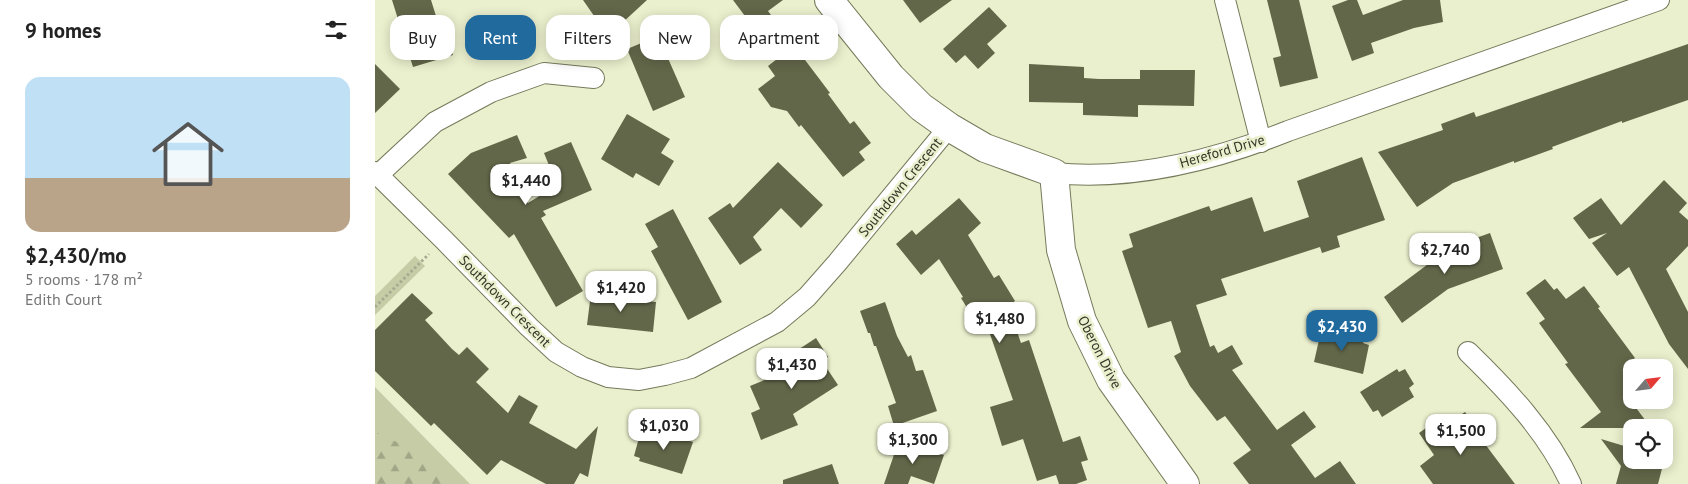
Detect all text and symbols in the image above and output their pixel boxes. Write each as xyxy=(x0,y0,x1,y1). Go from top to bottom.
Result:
chip: Buy xyxy=(390,15,455,60)
chip: Rent xyxy=(465,15,536,60)
chip: Filters xyxy=(546,15,630,60)
chip: New xyxy=(640,15,710,60)
chip: Apartment xyxy=(720,15,838,60)
icon: filters xyxy=(322,16,350,44)
text: 9 homes xyxy=(25,17,101,44)
icon: home xyxy=(143,109,233,199)
street label: Hereford Drive xyxy=(1177,130,1267,172)
street label: Southdown Crescent xyxy=(854,134,946,240)
pin: $1,440 xyxy=(485,164,567,206)
text: $1,440 xyxy=(501,170,551,190)
pin: $2,740 xyxy=(1404,232,1486,275)
text: $2,740 xyxy=(1420,239,1470,259)
text: $2,430/mo xyxy=(25,242,127,269)
street label: Southdown Crescent xyxy=(455,251,555,351)
text: 5 rooms · 178 m² xyxy=(25,269,143,289)
pin: $1,420 xyxy=(580,270,662,313)
text: $1,420 xyxy=(596,277,646,297)
text: Edith Court xyxy=(25,289,102,309)
pin: $1,480 xyxy=(959,302,1041,344)
text: $1,480 xyxy=(975,308,1025,328)
pin: $2,430 xyxy=(1301,310,1383,352)
street label: Oberon Drive xyxy=(1074,313,1126,391)
text: $2,430 xyxy=(1317,316,1367,336)
pin: $1,430 xyxy=(751,348,833,390)
text: $1,430 xyxy=(767,354,817,374)
north arrow xyxy=(1623,359,1673,409)
map controls xyxy=(1623,359,1673,469)
pin: $1,030 xyxy=(623,408,705,451)
pin: $1,500 xyxy=(1420,414,1502,456)
text: $1,030 xyxy=(639,415,689,435)
button: locate xyxy=(1623,419,1673,469)
text: $1,500 xyxy=(1436,420,1486,440)
pin: $1,300 xyxy=(872,422,954,465)
text: $1,300 xyxy=(888,429,938,449)

